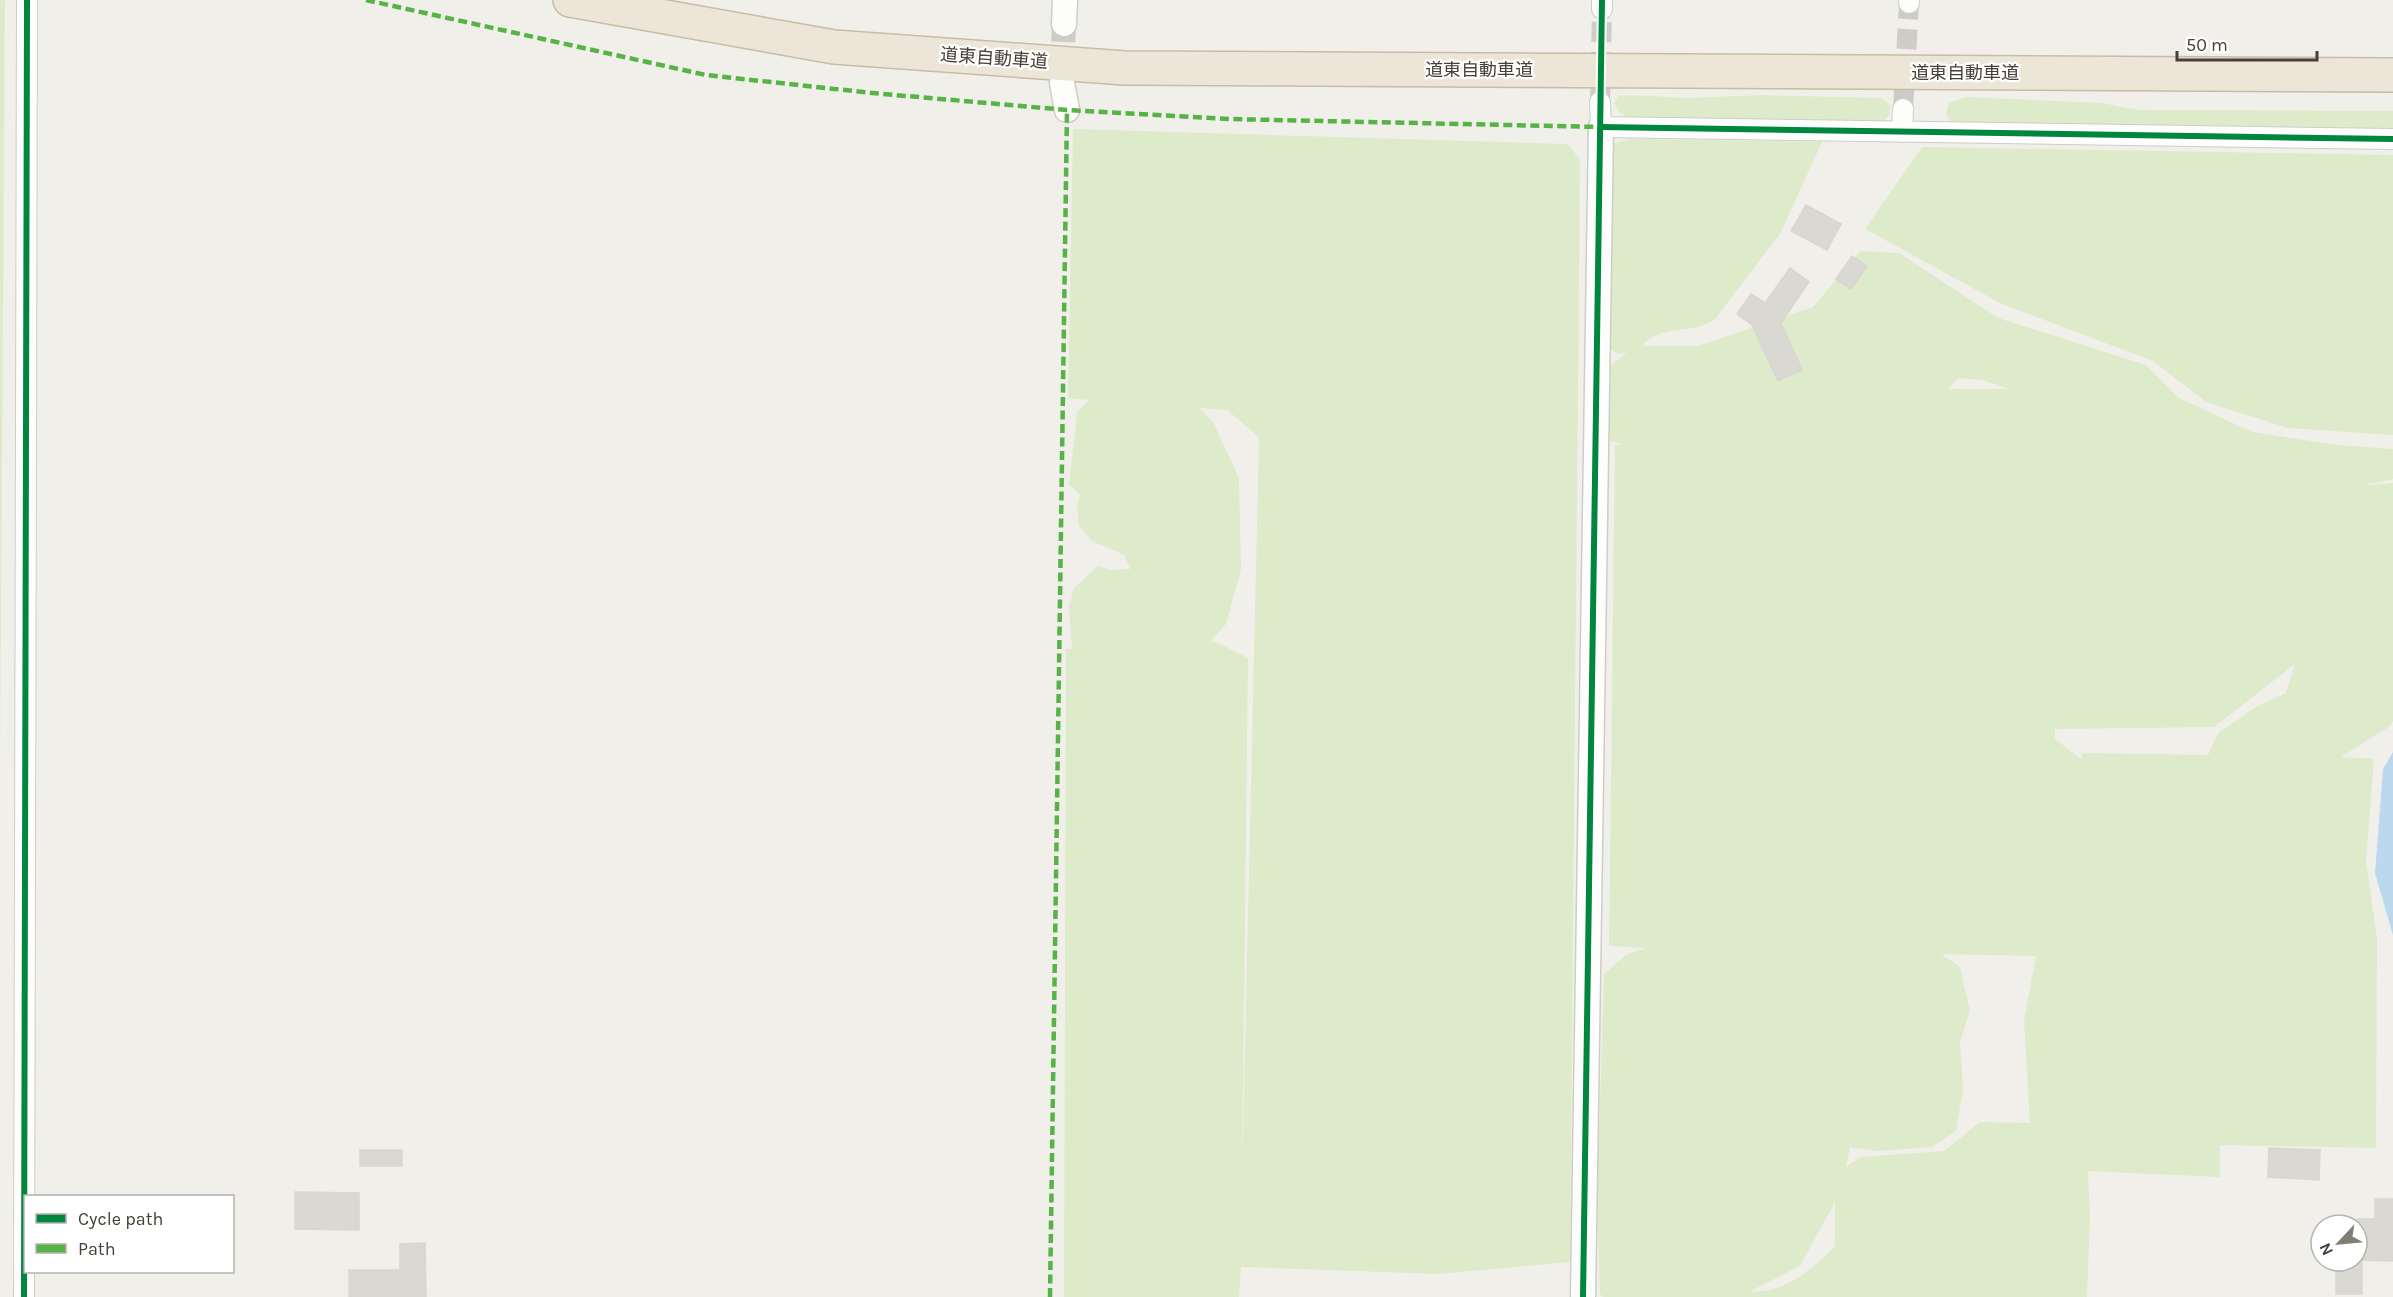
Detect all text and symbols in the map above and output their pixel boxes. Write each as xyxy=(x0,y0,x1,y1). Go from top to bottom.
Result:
scale bar xyxy=(2177,24,2316,62)
text: 50 m xyxy=(2186,34,2228,56)
street label: 道東自動車道 xyxy=(939,43,1049,73)
street label: 道東自動車道 xyxy=(1425,59,1533,81)
street label: 道東自動車道 xyxy=(1911,62,2019,84)
legend xyxy=(24,1195,234,1273)
text: Cycle path xyxy=(78,1208,163,1230)
north arrow xyxy=(2309,1213,2369,1273)
text: Path xyxy=(78,1238,116,1260)
text: N xyxy=(2315,1240,2337,1259)

